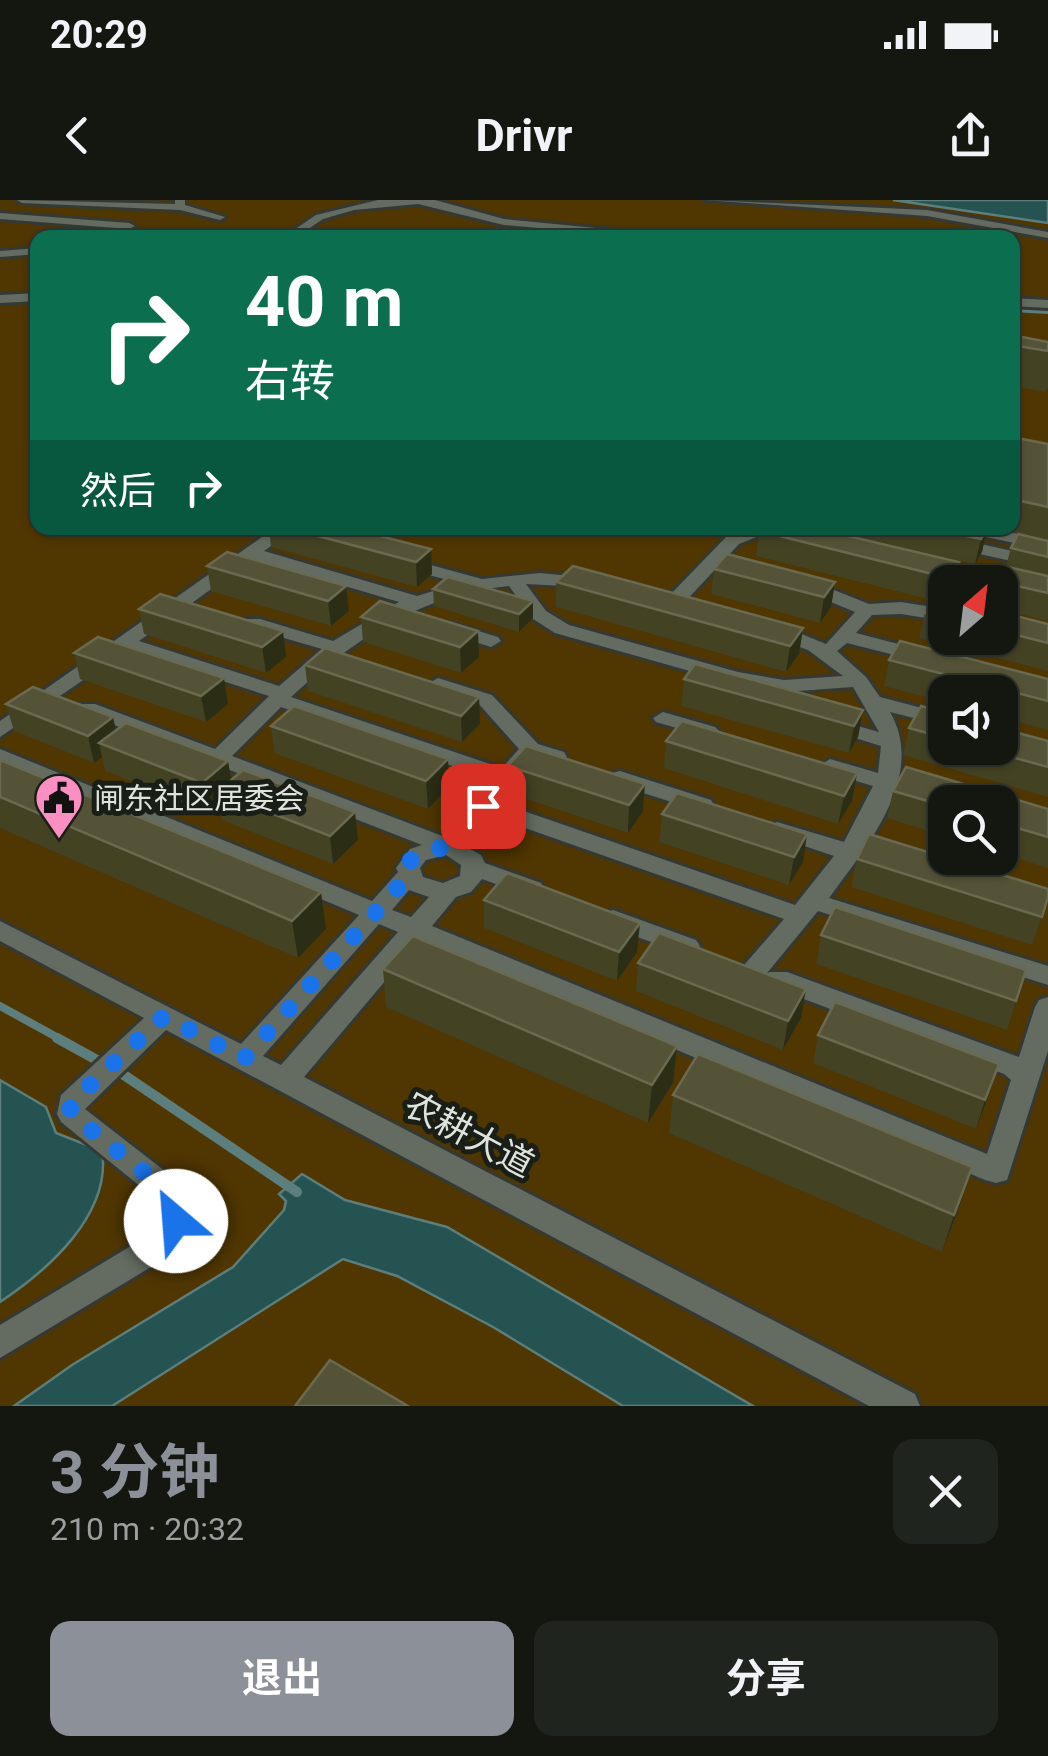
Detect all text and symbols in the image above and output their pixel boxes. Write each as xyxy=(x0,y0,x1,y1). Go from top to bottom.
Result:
text: 20:29 xyxy=(50,13,148,57)
icon: back xyxy=(50,108,105,163)
icon: share xyxy=(943,108,998,163)
text: Drivr xyxy=(476,109,572,162)
text: 40 m xyxy=(245,261,403,343)
icon: right xyxy=(80,270,210,400)
text: 右转 xyxy=(245,355,335,408)
icon: right xyxy=(176,460,231,515)
text: 然后 xyxy=(80,469,156,513)
north arrow xyxy=(928,565,1018,655)
map controls xyxy=(928,565,1018,875)
button: sound xyxy=(928,675,1018,765)
pin xyxy=(441,764,526,849)
public building icon: 闸东社区居委会 xyxy=(33,772,85,840)
icon: arrive xyxy=(456,779,511,834)
place label: 闸东社区居委会 xyxy=(94,781,304,816)
button: search xyxy=(928,785,1018,875)
street label: 农耕大道 xyxy=(398,1084,540,1186)
position arrow xyxy=(124,1169,228,1273)
text: 3 分钟 xyxy=(50,1437,219,1508)
button: close xyxy=(893,1439,998,1544)
text: 210 m · 20:32 xyxy=(50,1510,244,1548)
button: 退出 xyxy=(50,1621,514,1736)
button: 分享 xyxy=(534,1621,998,1736)

